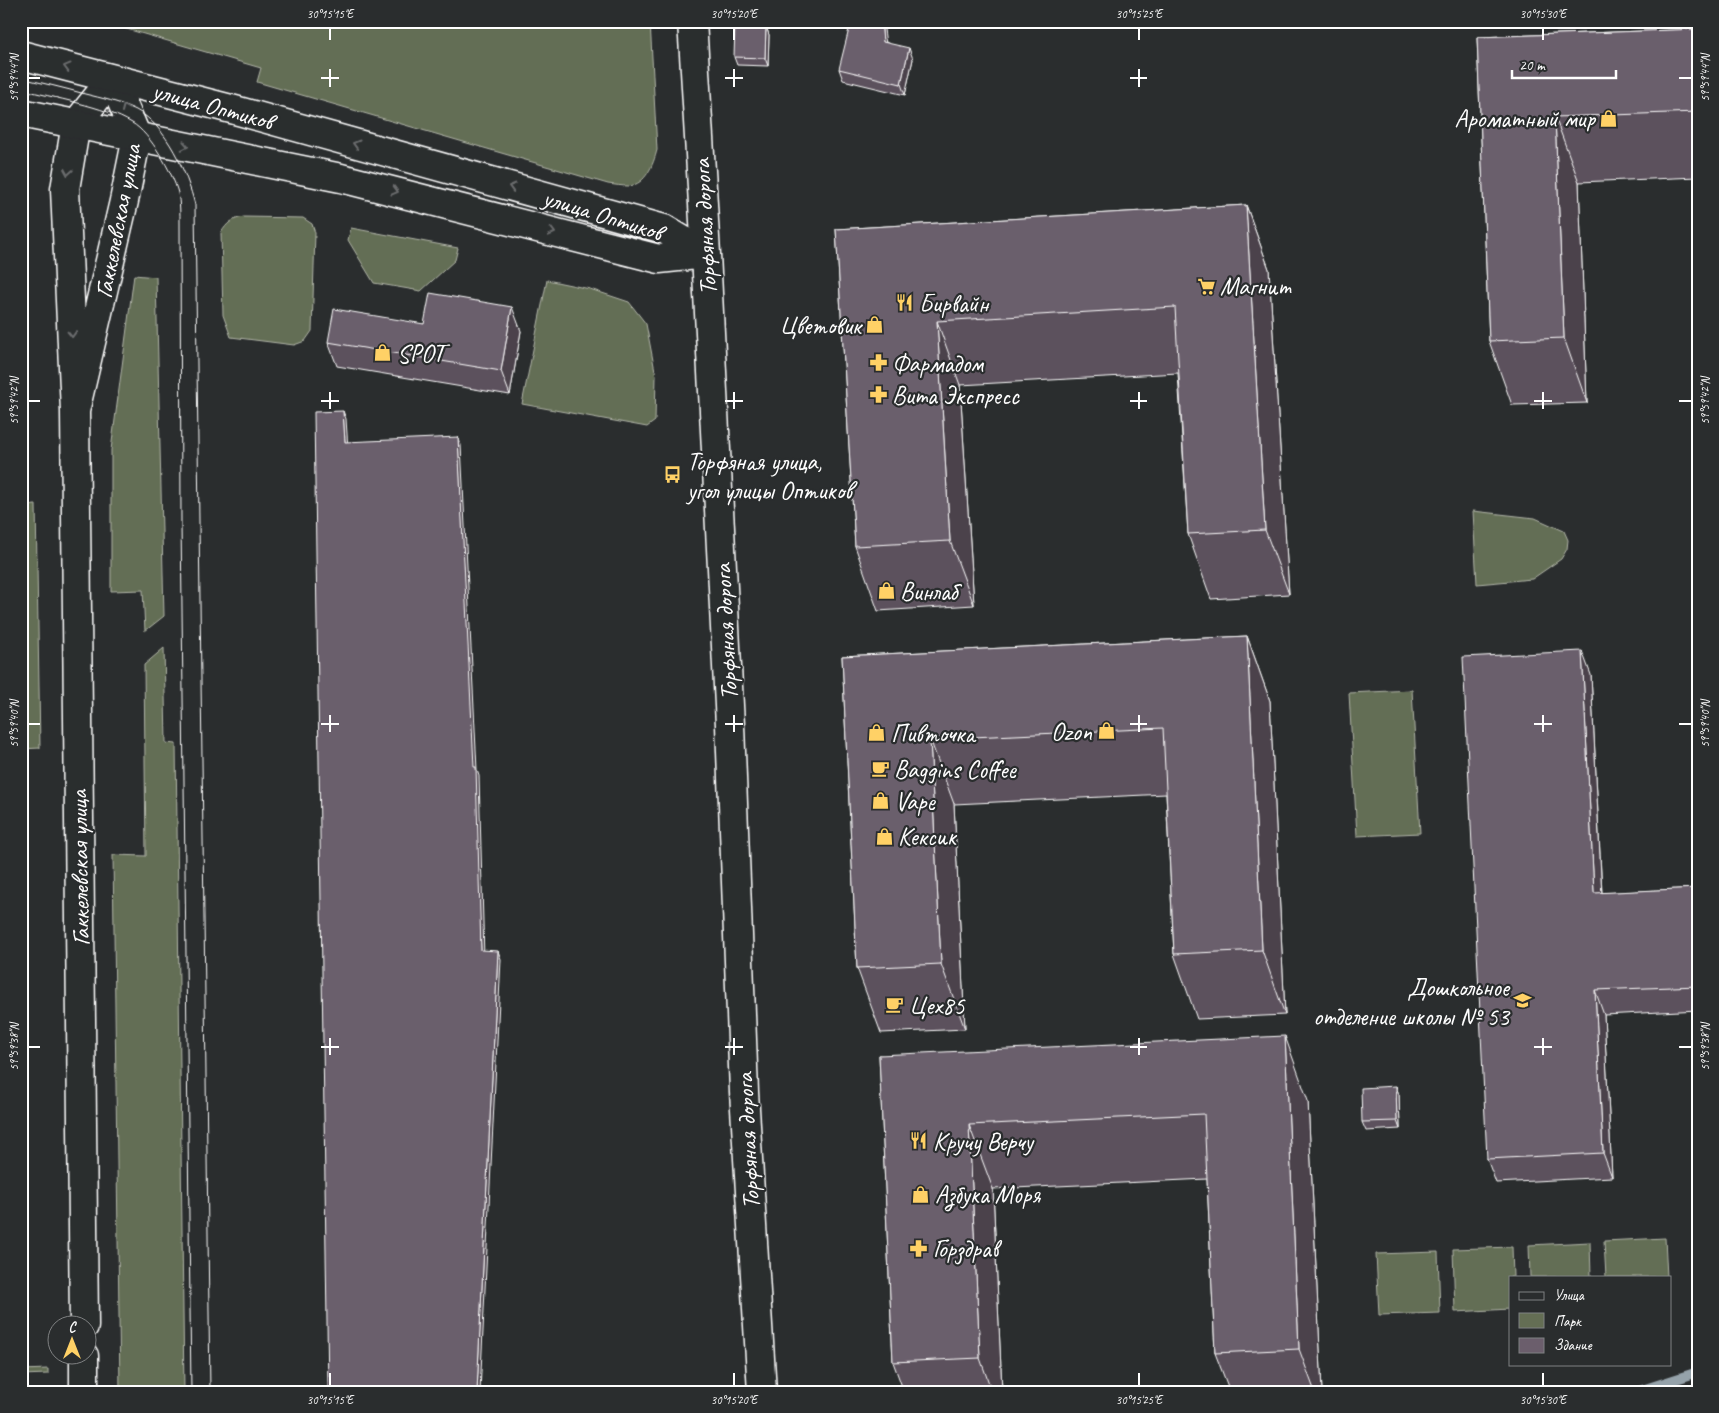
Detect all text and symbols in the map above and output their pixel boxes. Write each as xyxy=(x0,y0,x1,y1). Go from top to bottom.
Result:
text: 30°15'15"E xyxy=(307,6,355,22)
text: 30°15'20"E xyxy=(711,6,759,22)
text: 30°15'25"E xyxy=(1116,6,1164,22)
text: 30°15'30"E xyxy=(1520,6,1568,22)
scale bar xyxy=(1512,48,1615,80)
text: 59°59'44"N xyxy=(6,53,22,102)
text: 59°59'44"N xyxy=(1697,53,1713,102)
text: 20 m xyxy=(1519,56,1546,75)
one-way arrow xyxy=(63,63,71,73)
street label: улица Оптиков xyxy=(147,74,282,139)
place label: Ароматный мир xyxy=(1455,103,1597,135)
one-way arrow xyxy=(120,104,131,113)
shop icon: Ароматный мир xyxy=(1599,108,1619,128)
one-way arrow xyxy=(352,139,360,149)
street label: Гаккелевская улица xyxy=(87,140,149,301)
one-way arrow xyxy=(180,141,189,151)
street label: Торфяная дорога xyxy=(685,156,725,296)
one-way arrow xyxy=(63,169,74,177)
street label: улица Оптиков xyxy=(537,181,672,250)
one-way arrow xyxy=(509,183,517,193)
one-way arrow xyxy=(390,186,398,196)
one-way arrow xyxy=(548,226,557,237)
place label: Магнит xyxy=(1220,271,1292,303)
supermarket icon: Магнит xyxy=(1196,276,1216,296)
place label: Бирвайн xyxy=(919,288,990,320)
restaurant icon: Бирвайн xyxy=(895,293,915,313)
place label: Цветовик xyxy=(779,310,864,342)
shop icon: Цветовик xyxy=(865,315,885,335)
one-way arrow xyxy=(66,331,77,339)
place label: SPOT xyxy=(397,338,451,370)
shop icon: SPOT xyxy=(373,343,393,363)
place label: Фармадом xyxy=(892,348,984,380)
pharmacy icon: Фармадом xyxy=(868,353,888,373)
text: 59°59'42"N xyxy=(6,376,22,425)
text: 59°59'42"N xyxy=(1697,376,1713,425)
place label: Вита Экспресс xyxy=(892,380,1020,412)
pharmacy icon: Вита Экспресс xyxy=(868,385,888,405)
place label: Торфяная улица, угол улицы Оптиков xyxy=(685,446,858,507)
bus stop icon: Торфяная улица, угол улицы Оптиков xyxy=(663,465,683,485)
street label: Торфяная дорога xyxy=(706,561,746,701)
place label: Винлаб xyxy=(900,576,963,608)
shop icon: Винлаб xyxy=(876,581,896,601)
text: 59°59'40"N xyxy=(6,699,22,748)
text: 59°59'40"N xyxy=(1697,699,1713,748)
place label: Ozon xyxy=(1051,716,1093,748)
place label: Пивточка xyxy=(891,718,977,750)
shop icon: Ozon xyxy=(1096,721,1116,741)
shop icon: Пивточка xyxy=(867,723,887,743)
place label: Baggins Coffee xyxy=(894,754,1017,786)
cafe icon: Baggins Coffee xyxy=(870,759,890,779)
place label: Vape xyxy=(895,786,936,818)
street label: Гаккелевская улица xyxy=(63,788,97,946)
shop icon: Vape xyxy=(871,791,891,811)
place label: Кексик xyxy=(898,821,958,853)
shop icon: Кексик xyxy=(874,826,894,846)
place label: Дошкольное отделение школы № 53 xyxy=(1313,972,1511,1033)
place label: Цех85 xyxy=(909,990,966,1022)
school or university icon: Дошкольное отделение школы № 53 xyxy=(1513,991,1533,1011)
cafe icon: Цех85 xyxy=(885,995,905,1015)
text: 59°59'38"N xyxy=(6,1022,22,1071)
text: 59°59'38"N xyxy=(1697,1022,1713,1071)
street label: Торфяная дорога xyxy=(728,1070,768,1210)
place label: Кручу Верчу xyxy=(933,1126,1035,1158)
restaurant icon: Кручу Верчу xyxy=(909,1131,929,1151)
place label: Азбука Моря xyxy=(935,1179,1041,1212)
shop icon: Азбука Моря xyxy=(911,1184,931,1204)
place label: Горздрав xyxy=(933,1233,1003,1265)
pharmacy icon: Горздрав xyxy=(909,1238,929,1258)
legend xyxy=(1509,1276,1672,1366)
text: Улица xyxy=(1554,1286,1585,1305)
text: Парк xyxy=(1554,1312,1582,1331)
north arrow xyxy=(48,1316,98,1366)
text: С xyxy=(69,1319,78,1336)
text: Здание xyxy=(1554,1336,1593,1355)
text: 30°15'15"E xyxy=(307,1392,355,1408)
text: 30°15'20"E xyxy=(711,1392,759,1408)
text: 30°15'25"E xyxy=(1116,1392,1164,1408)
text: 30°15'30"E xyxy=(1520,1392,1568,1408)

